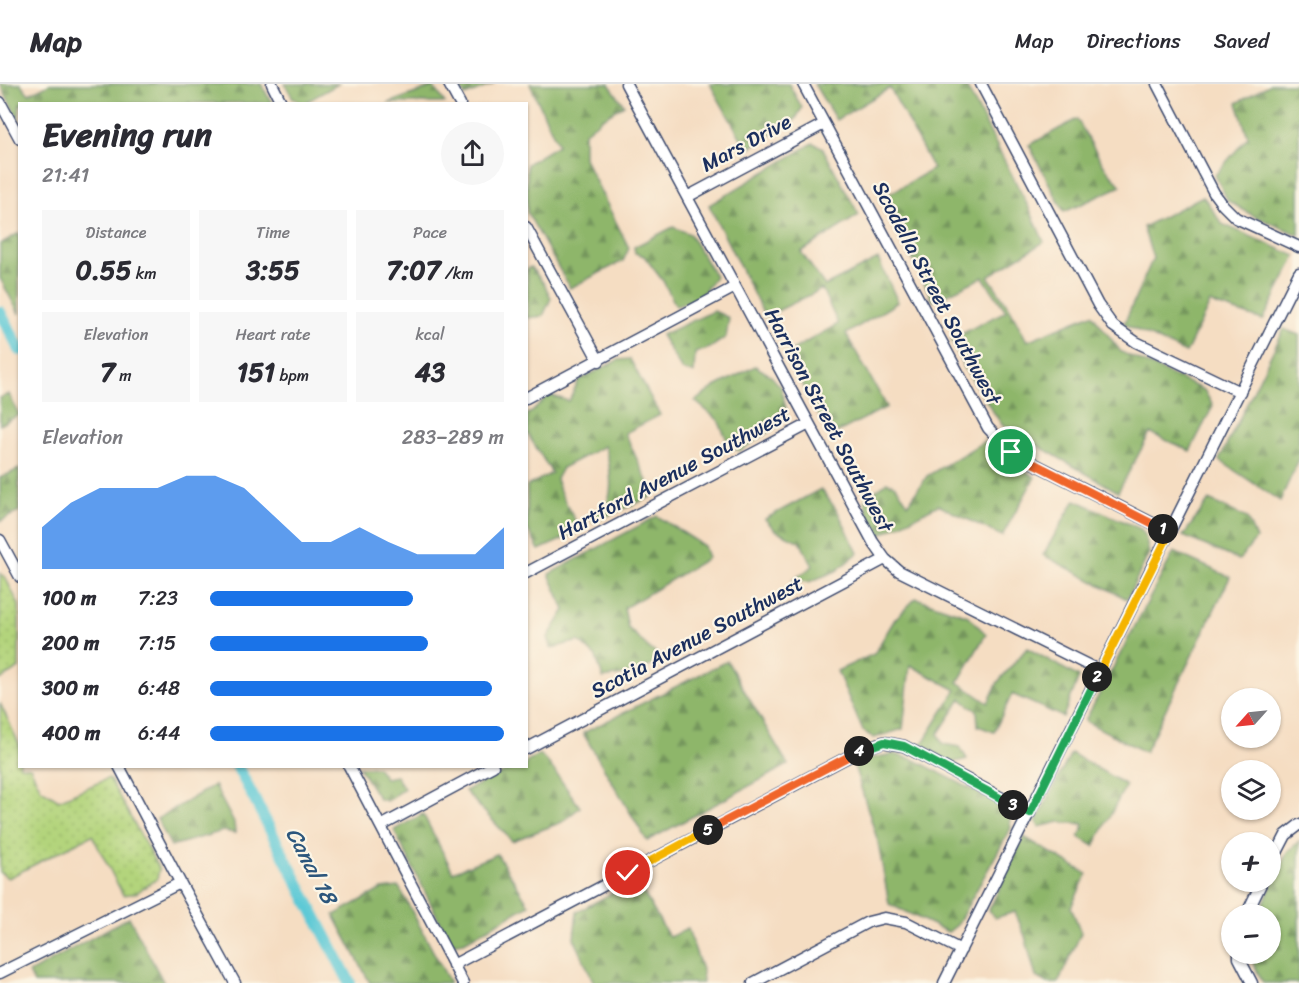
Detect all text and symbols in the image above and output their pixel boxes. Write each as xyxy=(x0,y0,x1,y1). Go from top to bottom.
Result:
text: Map xyxy=(30,17,82,66)
text: Map xyxy=(1015,22,1053,60)
text: Directions xyxy=(1086,22,1181,60)
text: Saved xyxy=(1214,22,1269,60)
street label: Mars Drive xyxy=(694,103,798,183)
text: Evening run xyxy=(42,106,212,164)
button: share xyxy=(441,122,504,185)
text: 21:41 xyxy=(42,158,89,193)
street label: Scodella Street Southwest xyxy=(862,174,1013,414)
text: Distance xyxy=(86,218,146,247)
text: Time xyxy=(256,218,290,247)
text: Pace xyxy=(413,218,447,247)
text: 0.55 xyxy=(75,247,132,293)
text: 3:55 xyxy=(246,247,300,293)
text: 7:07 xyxy=(387,247,441,293)
text: km xyxy=(132,259,157,288)
text: /km xyxy=(441,259,473,288)
street label: Harrison Street Southwest xyxy=(754,301,905,541)
text: Elevation xyxy=(84,320,148,349)
text: Heart rate xyxy=(235,320,311,349)
text: kcal xyxy=(415,320,445,349)
text: 7 xyxy=(100,349,115,395)
text: 151 xyxy=(237,349,275,395)
text: 43 xyxy=(415,349,445,395)
text: m xyxy=(115,361,132,390)
text: bpm xyxy=(275,361,309,390)
street label: Hartford Avenue Southwest xyxy=(550,395,798,551)
text: Elevation xyxy=(42,420,123,455)
text: 283–289 m xyxy=(402,420,504,455)
pin xyxy=(985,426,1036,477)
icon: arrive xyxy=(994,435,1027,468)
pin: 1 xyxy=(1148,514,1178,544)
text: 1 xyxy=(1160,514,1166,543)
street label: Scotia Avenue Southwest xyxy=(584,565,810,709)
text: 100 m xyxy=(42,581,96,616)
text: 7:23 xyxy=(138,581,178,616)
text: 200 m xyxy=(42,626,99,661)
text: 7:15 xyxy=(138,626,176,661)
pin: 2 xyxy=(1082,662,1112,692)
text: 2 xyxy=(1092,662,1102,691)
text: 300 m xyxy=(42,671,99,706)
text: 6:48 xyxy=(138,671,180,706)
north arrow xyxy=(1221,688,1281,748)
map controls xyxy=(1221,688,1281,964)
text: 400 m xyxy=(42,716,100,751)
text: 6:44 xyxy=(138,716,180,751)
pin: 4 xyxy=(844,736,874,766)
text: 4 xyxy=(854,736,864,765)
button: layers xyxy=(1221,760,1281,820)
pin: 3 xyxy=(998,790,1028,820)
text: 3 xyxy=(1009,790,1017,819)
pin: 5 xyxy=(693,815,723,845)
text: 5 xyxy=(703,815,713,844)
water label: Canal 18 xyxy=(275,820,350,914)
button: + xyxy=(1221,832,1281,892)
pin xyxy=(602,847,653,898)
icon: check xyxy=(611,856,644,889)
button: − xyxy=(1221,904,1281,964)

